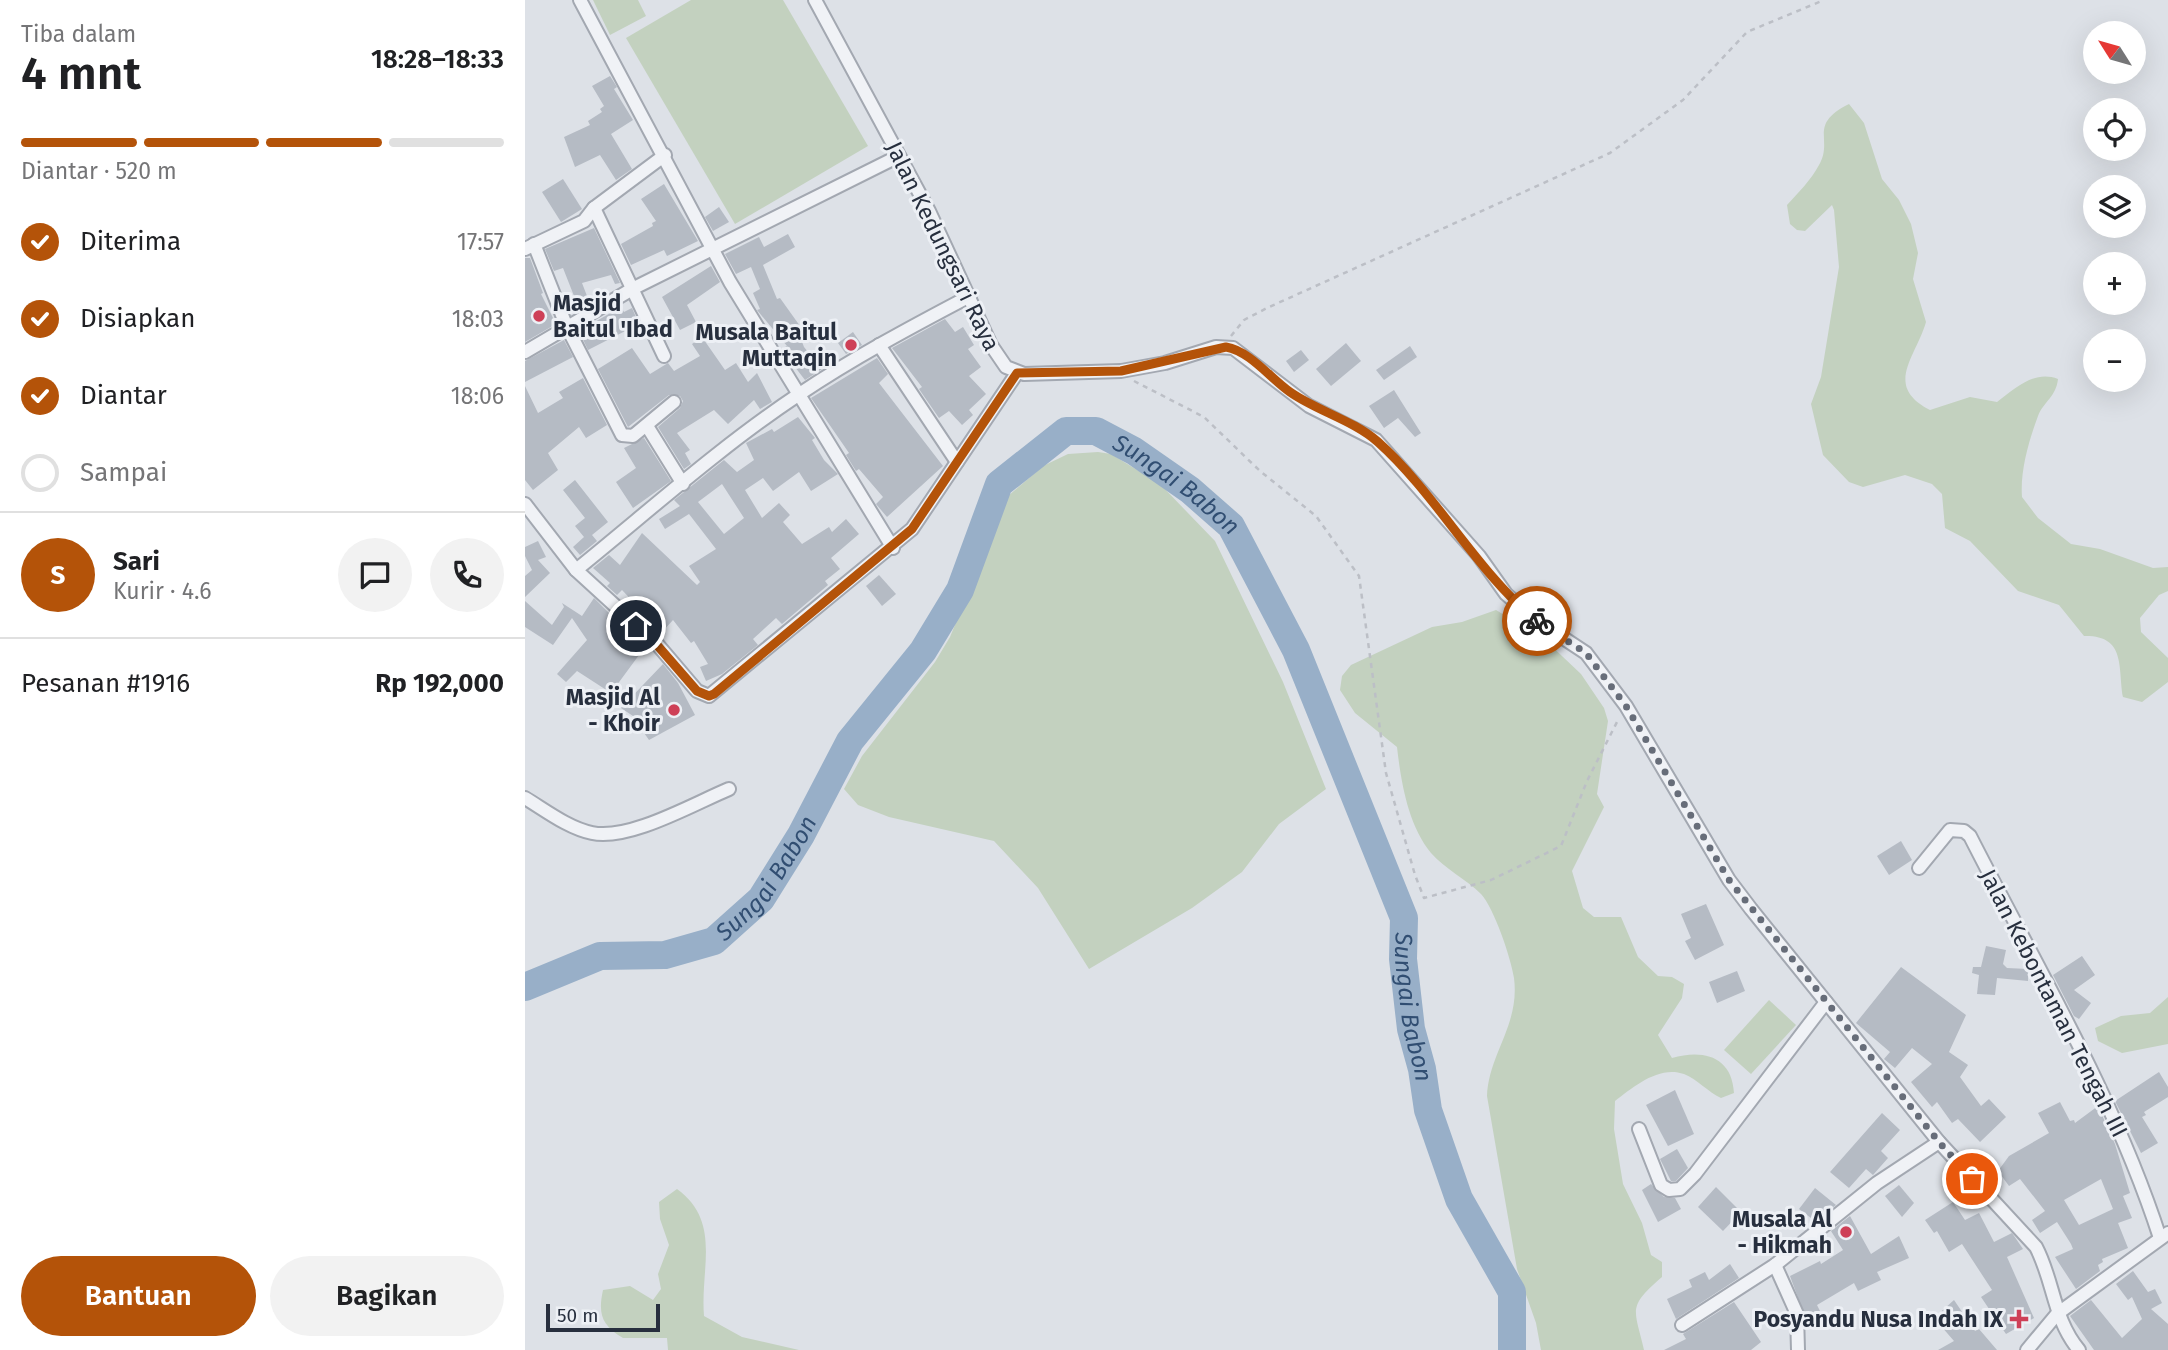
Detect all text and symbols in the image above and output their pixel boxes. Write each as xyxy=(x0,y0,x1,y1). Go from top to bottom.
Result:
text: Tiba dalam xyxy=(21,20,136,48)
north arrow xyxy=(2083,21,2145,84)
map controls xyxy=(2083,21,2146,392)
text: 18:28–18:33 xyxy=(371,44,504,75)
text: 4 mnt xyxy=(21,46,141,101)
button: locate xyxy=(2083,98,2146,161)
street label: Jalan Kedungsari Raya xyxy=(880,137,1006,355)
text: Diantar · 520 m xyxy=(21,157,177,185)
button: layers xyxy=(2083,175,2146,238)
icon: check xyxy=(21,223,59,261)
text: Diterima xyxy=(80,226,181,257)
text: 17:57 xyxy=(457,228,504,256)
button: + xyxy=(2083,252,2146,315)
place label: Masjid Baitul 'Ibad xyxy=(553,289,673,343)
icon: check xyxy=(21,300,59,338)
text: Disiapkan xyxy=(80,303,195,334)
text: 18:03 xyxy=(452,305,504,333)
marker: Masjid Baitul 'Ibad xyxy=(531,308,547,324)
place label: Musala Baitul Muttaqin xyxy=(696,318,837,372)
button: − xyxy=(2083,329,2146,392)
marker: Musala Baitul Muttaqin xyxy=(843,337,859,353)
icon: check xyxy=(21,377,59,415)
text: Diantar xyxy=(80,380,167,411)
text: 18:06 xyxy=(451,382,504,410)
water label: Sungai Babon xyxy=(1107,428,1245,541)
text: Sampai xyxy=(80,457,167,488)
button: chat xyxy=(338,538,412,612)
button: phone xyxy=(430,538,504,612)
text: Sari xyxy=(113,546,160,577)
text: S xyxy=(51,560,65,591)
text: Kurir · 4.6 xyxy=(113,577,211,605)
courier xyxy=(1502,586,1572,656)
pin xyxy=(606,596,666,656)
icon: bike xyxy=(1518,602,1556,640)
icon: home xyxy=(617,607,655,645)
text: Pesanan #1916 xyxy=(21,668,190,699)
text: Rp 192,000 xyxy=(375,668,504,699)
place label: Masjid Al - Khoir xyxy=(566,683,661,737)
marker: Masjid Al - Khoir xyxy=(666,702,682,718)
water label: Sungai Babon xyxy=(709,811,823,947)
street label: Jalan Kebontaman Tengah III xyxy=(1974,864,2134,1142)
water label: Sungai Babon xyxy=(1389,931,1438,1084)
pin xyxy=(1942,1149,2002,1209)
icon: bag xyxy=(1953,1160,1991,1198)
place label: Musala Al - Hikmah xyxy=(1732,1205,1832,1259)
marker: Musala Al - Hikmah xyxy=(1838,1224,1854,1240)
button: Bantuan xyxy=(21,1256,256,1336)
button: Bagikan xyxy=(270,1256,504,1336)
scale bar xyxy=(546,1301,660,1333)
text: 50 m xyxy=(557,1304,598,1327)
place label: Posyandu Nusa Indah IX xyxy=(1754,1305,2004,1333)
marker: Posyandu Nusa Indah IX xyxy=(2009,1309,2029,1329)

